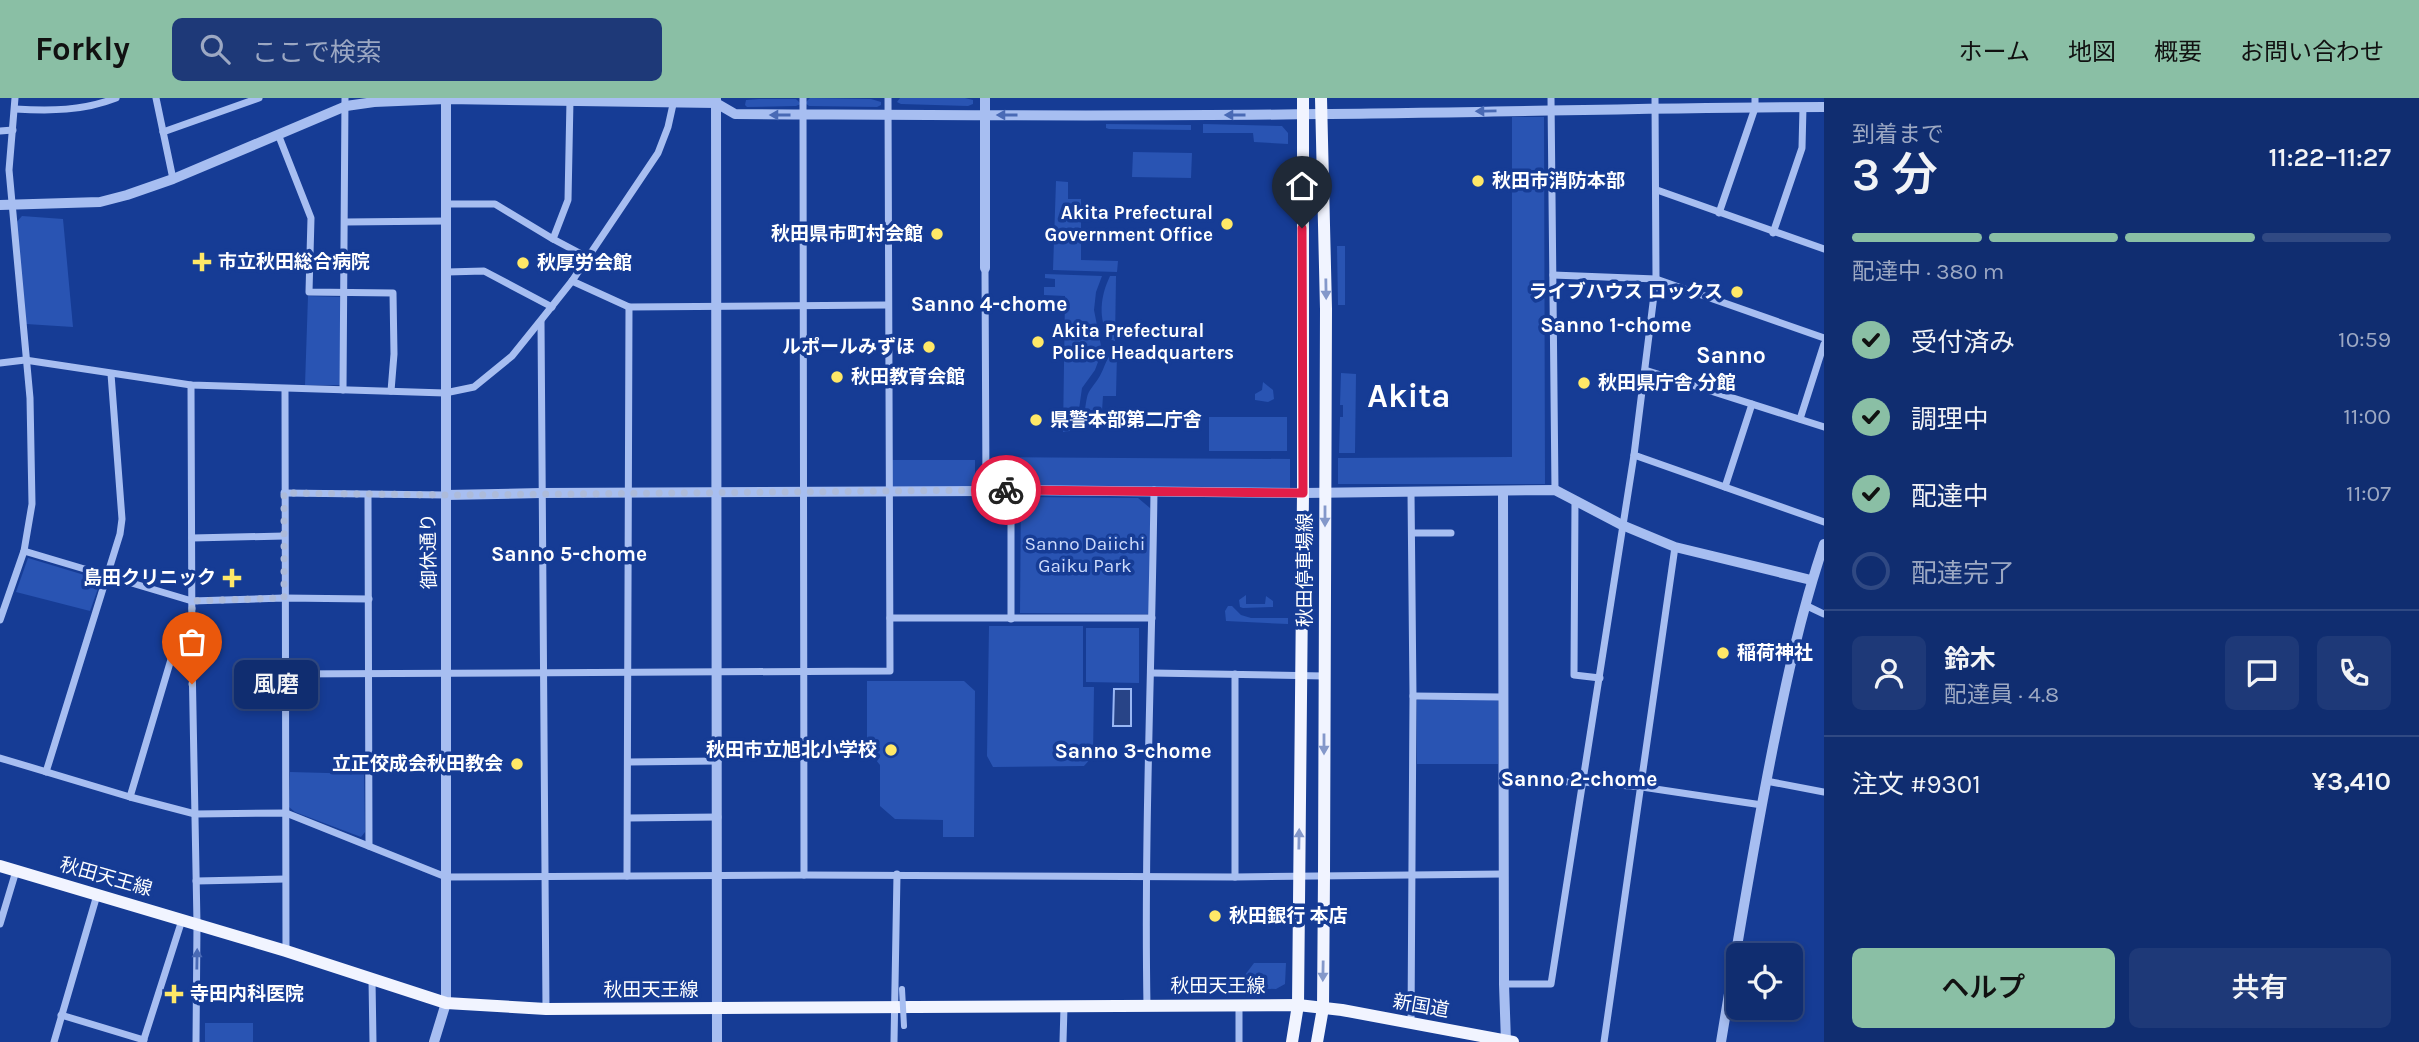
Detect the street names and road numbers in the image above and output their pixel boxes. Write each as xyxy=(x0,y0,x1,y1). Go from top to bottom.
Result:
street label: 御休通り xyxy=(417,513,441,589)
street label: 秋田停車場線 xyxy=(1294,513,1316,627)
street label: 秋田天王線 xyxy=(57,853,155,901)
street label: 秋田天王線 xyxy=(1170,975,1266,997)
street label: 秋田天王線 xyxy=(603,979,699,1001)
street label: 新国道 xyxy=(1391,990,1451,1022)

